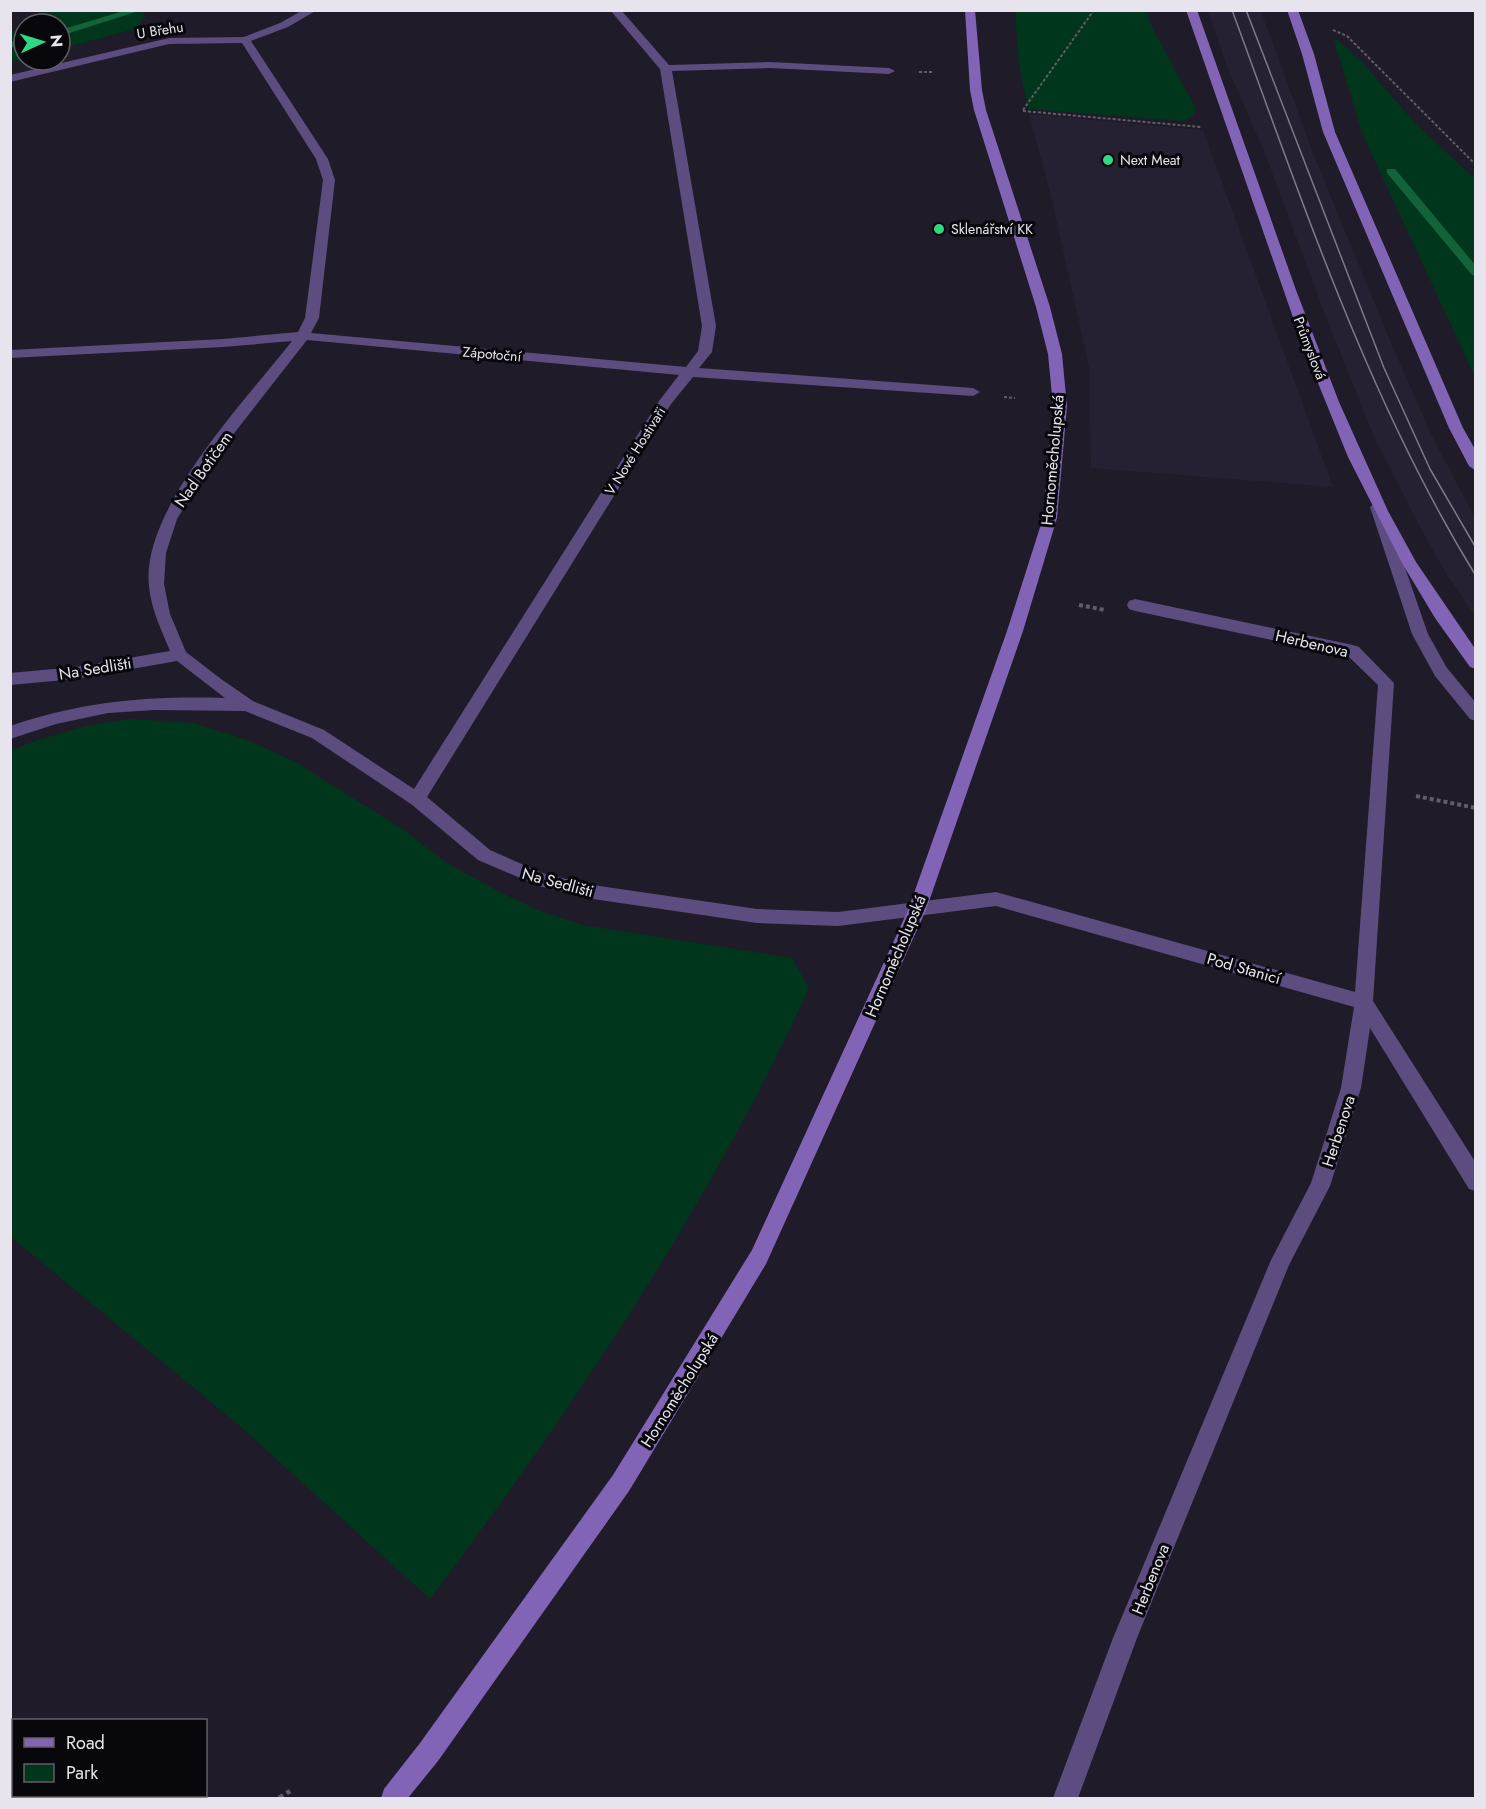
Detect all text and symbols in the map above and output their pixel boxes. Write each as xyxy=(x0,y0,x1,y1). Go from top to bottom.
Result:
north arrow xyxy=(12,12,72,72)
street label: U Břehu xyxy=(135,16,185,44)
text: N xyxy=(45,34,68,48)
place label: Next Meat xyxy=(1120,150,1181,170)
marker: Next Meat xyxy=(1101,153,1115,167)
place label: Sklenářství KK xyxy=(951,219,1033,239)
marker: Sklenářství KK xyxy=(932,222,946,236)
street label: Průmyslová xyxy=(1289,314,1331,382)
street label: Zápotoční xyxy=(462,341,523,367)
street label: Hornoměcholupská xyxy=(1035,394,1070,526)
street label: V Nové Hostivaři xyxy=(600,403,670,499)
street label: Nad Botičem xyxy=(169,427,238,512)
street label: Herbenova xyxy=(1273,624,1351,663)
street label: Na Sedlišti xyxy=(57,651,133,686)
street label: Na Sedlišti xyxy=(519,862,596,903)
street label: Hornoměcholupská xyxy=(859,892,932,1021)
street label: Pod Stanicí xyxy=(1204,947,1284,990)
street label: Herbenova xyxy=(1316,1092,1361,1170)
street label: Hornoměcholupská xyxy=(635,1329,724,1452)
street label: Herbenova xyxy=(1126,1540,1175,1618)
legend xyxy=(12,1719,207,1797)
text: Road xyxy=(66,1730,105,1756)
text: Park xyxy=(66,1760,98,1786)

